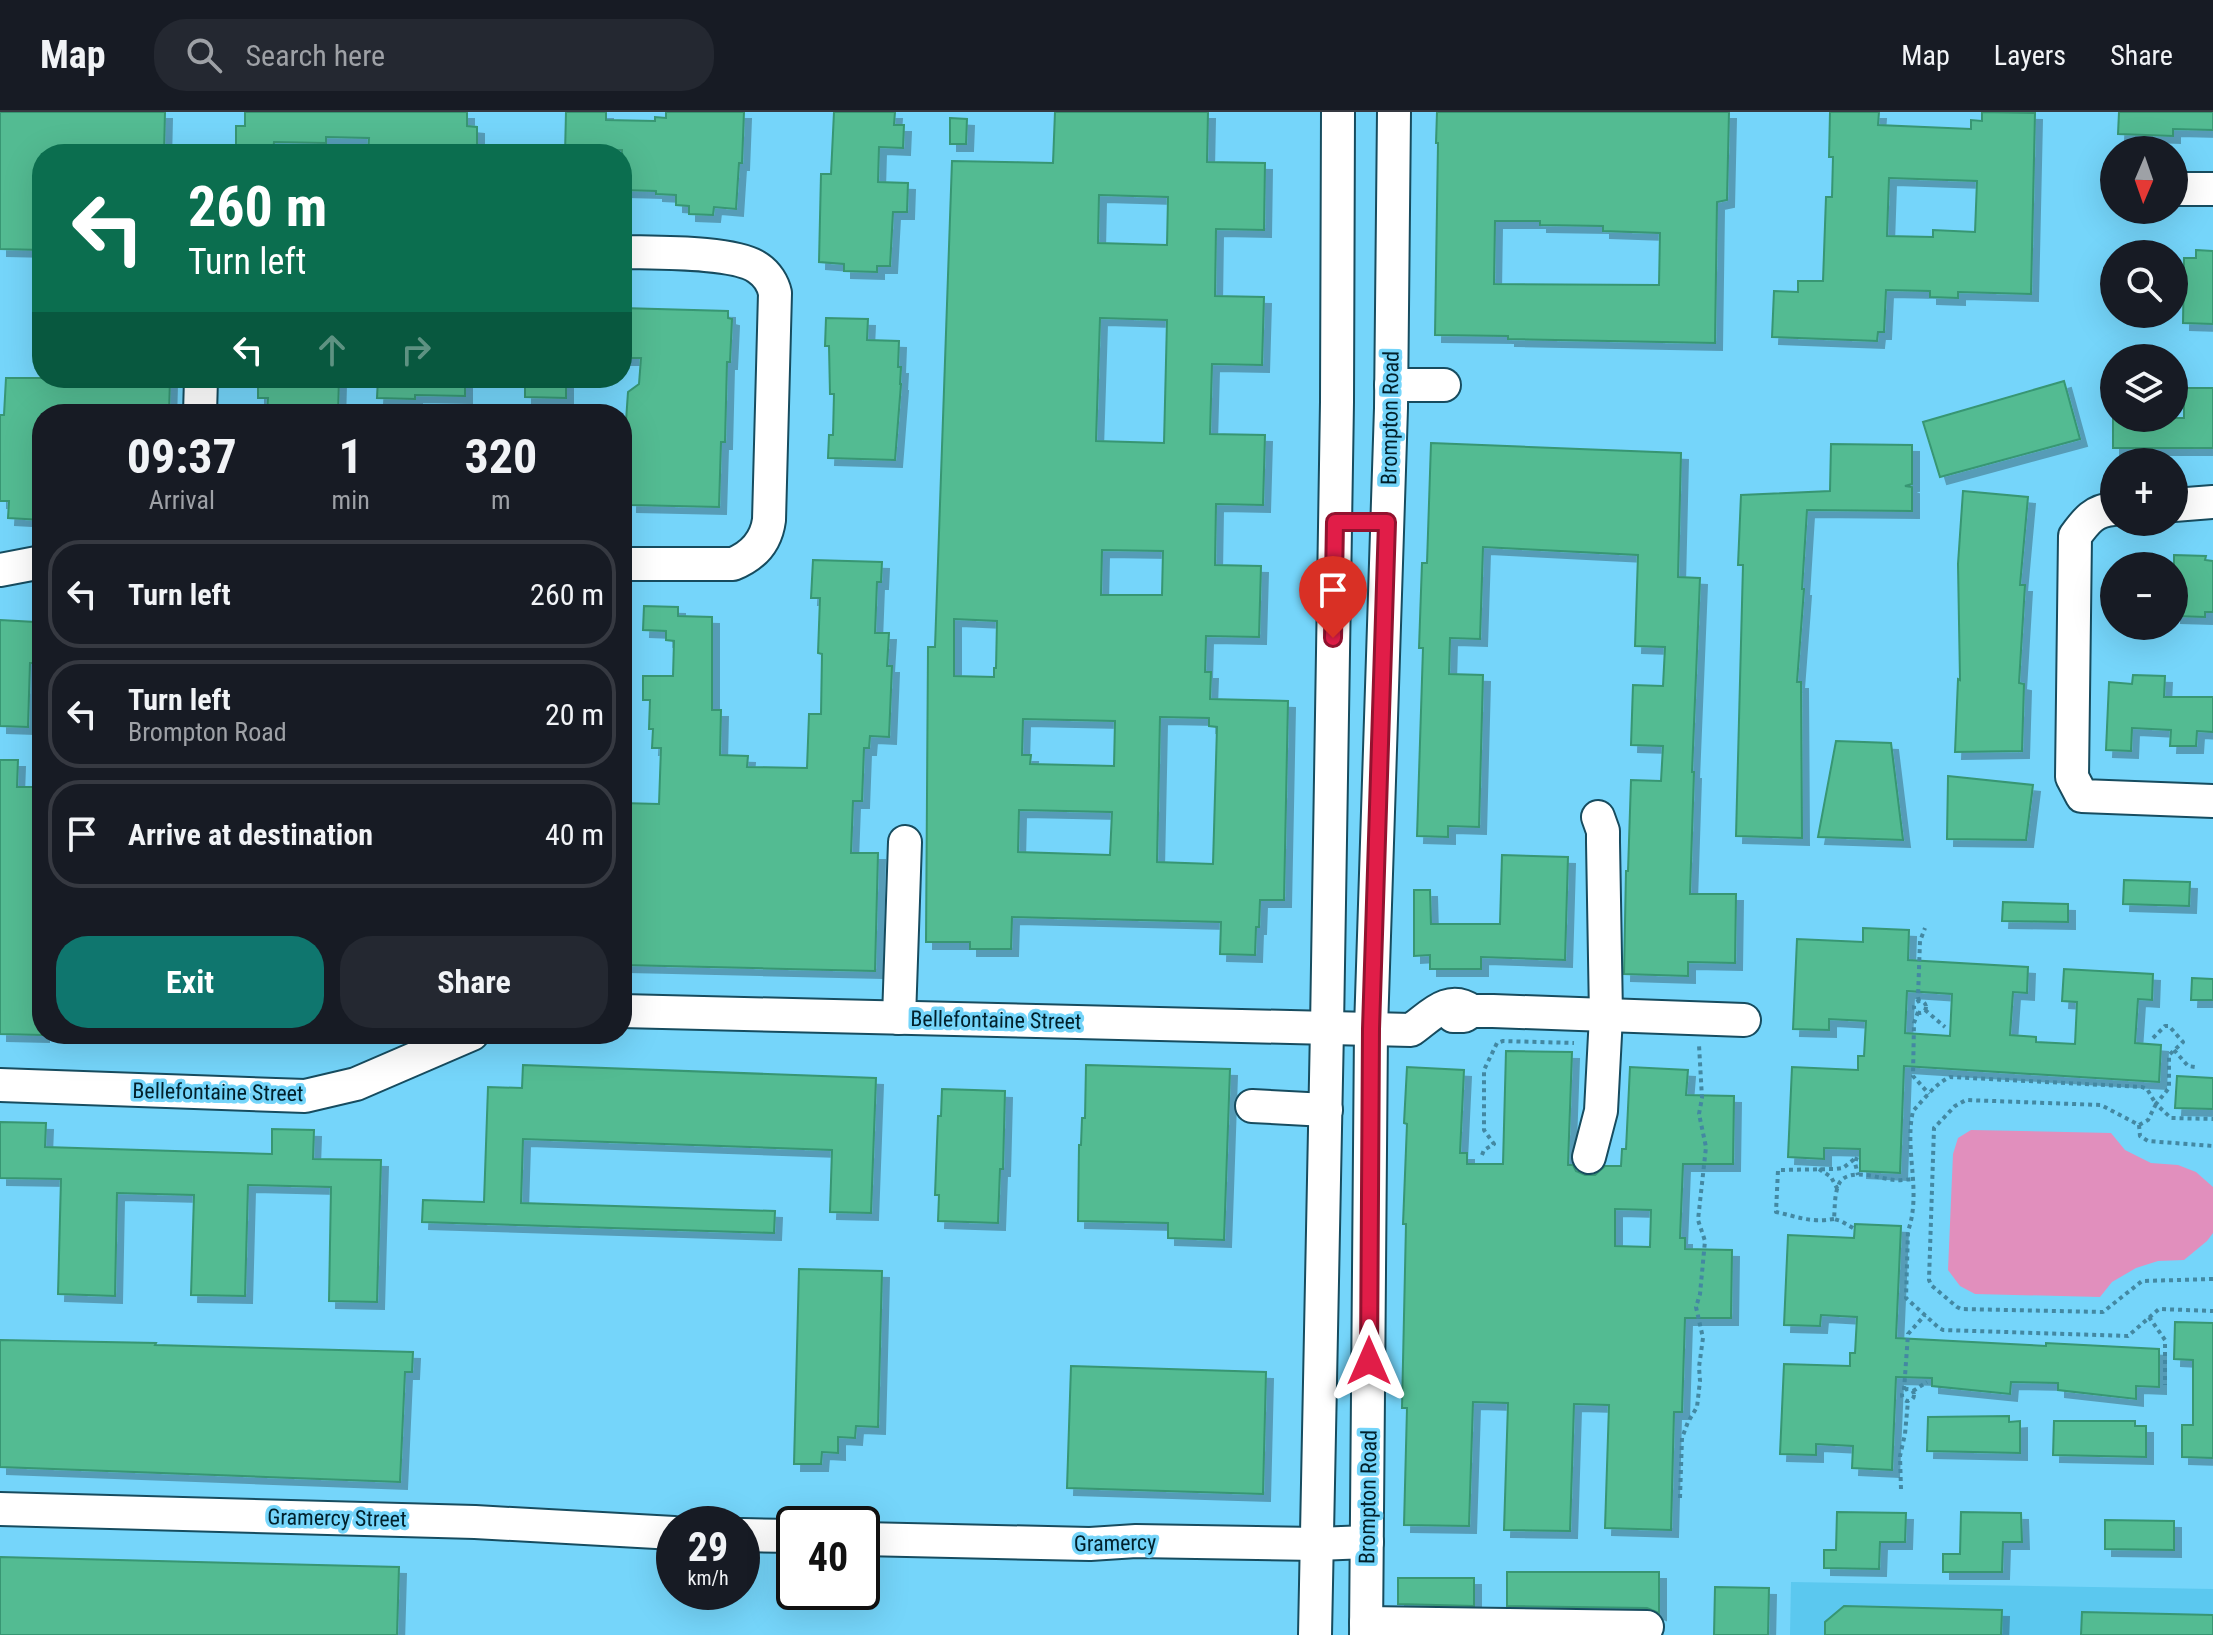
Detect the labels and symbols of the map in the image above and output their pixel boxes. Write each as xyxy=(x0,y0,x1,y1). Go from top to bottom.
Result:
north arrow xyxy=(2100,136,2188,224)
street label: Brompton Road xyxy=(1376,351,1404,485)
pin xyxy=(1299,556,1367,638)
street label: Bellefontaine Street xyxy=(910,1006,1082,1034)
street label: Bellefontaine Street xyxy=(132,1078,304,1106)
position arrow xyxy=(1327,1319,1411,1403)
street label: Brompton Road xyxy=(1354,1430,1382,1564)
street label: Gramercy Street xyxy=(267,1504,407,1532)
speed limit sign: 40 xyxy=(776,1506,880,1610)
street label: Gramercy xyxy=(1074,1530,1156,1556)

